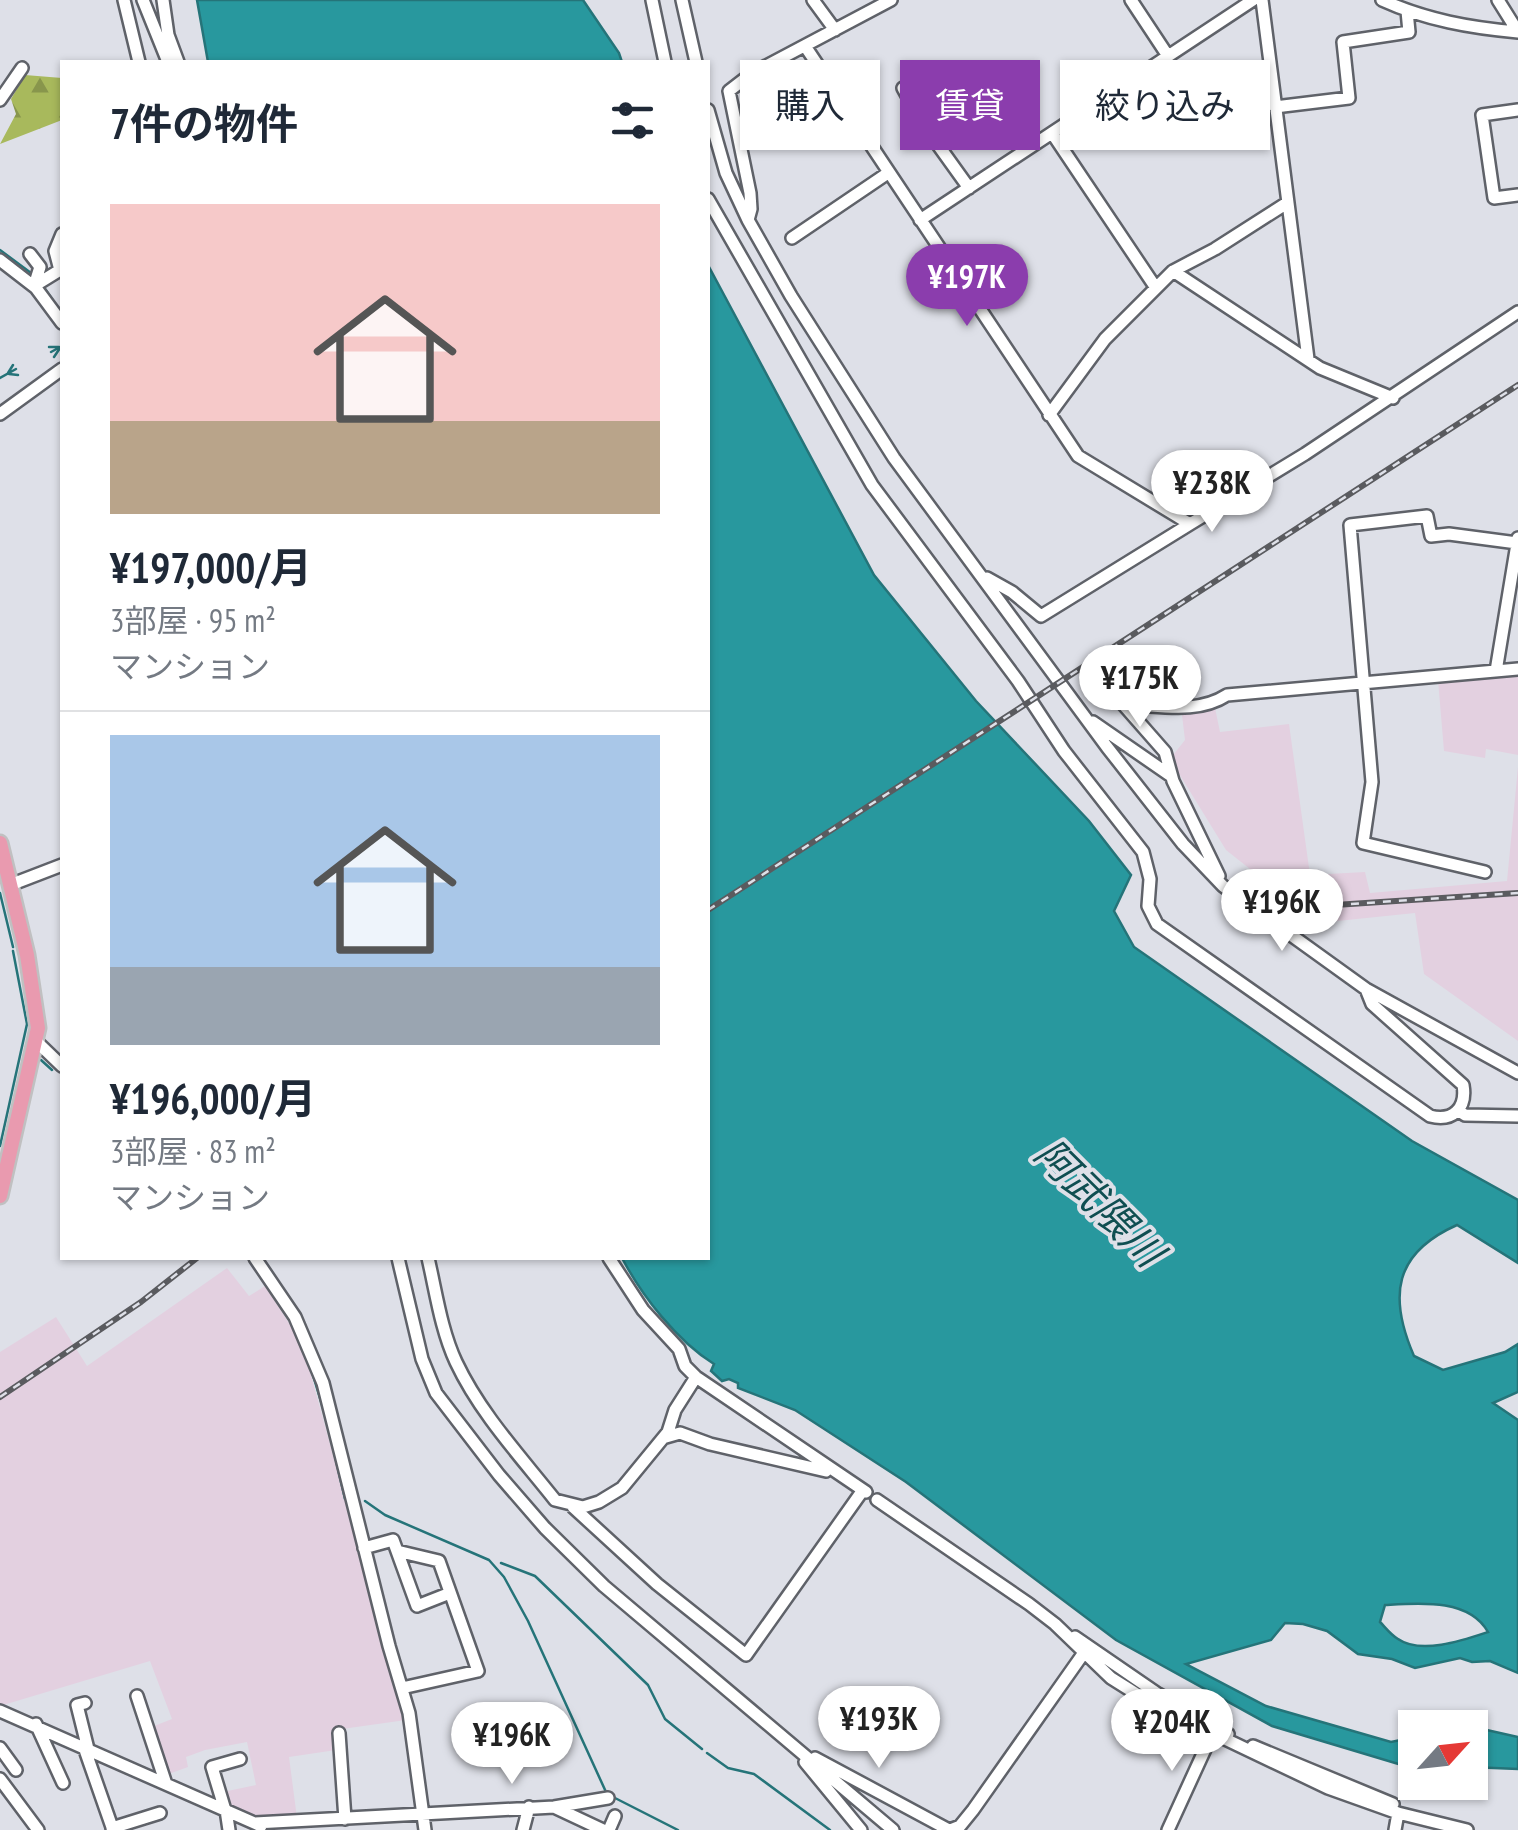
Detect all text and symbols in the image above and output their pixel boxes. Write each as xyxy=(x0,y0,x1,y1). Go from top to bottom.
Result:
chip: 購入 xyxy=(740,60,880,150)
chip: 賃貸 xyxy=(900,60,1040,150)
chip: 絞り込み xyxy=(1060,60,1270,150)
icon: filters xyxy=(605,93,660,148)
text: 7件の物件 xyxy=(110,96,298,151)
pin: ¥197K xyxy=(897,244,1037,329)
text: ¥197K xyxy=(928,255,1006,297)
icon: home xyxy=(295,269,475,449)
pin: ¥238K xyxy=(1142,450,1282,535)
text: ¥238K xyxy=(1173,461,1251,503)
text: ¥197,000/月 xyxy=(110,540,312,595)
text: 3部屋 · 95 m² xyxy=(110,599,276,641)
text: マンション xyxy=(110,645,270,687)
pin: ¥175K xyxy=(1070,645,1210,730)
text: ¥175K xyxy=(1101,656,1179,698)
icon: home xyxy=(295,800,475,980)
pin: ¥196K xyxy=(1212,869,1352,954)
text: ¥196K xyxy=(1243,880,1321,922)
text: ¥196,000/月 xyxy=(110,1071,316,1126)
water label: 阿武隈川 xyxy=(1025,1127,1178,1280)
text: 3部屋 · 83 m² xyxy=(110,1130,276,1172)
text: マンション xyxy=(110,1176,270,1218)
pin: ¥193K xyxy=(809,1686,949,1771)
pin: ¥204K xyxy=(1102,1689,1242,1774)
text: ¥193K xyxy=(840,1697,918,1739)
text: ¥204K xyxy=(1133,1700,1211,1742)
pin: ¥196K xyxy=(442,1702,582,1787)
north arrow xyxy=(1398,1710,1488,1800)
map controls xyxy=(1398,1710,1488,1800)
text: ¥196K xyxy=(473,1713,551,1755)

